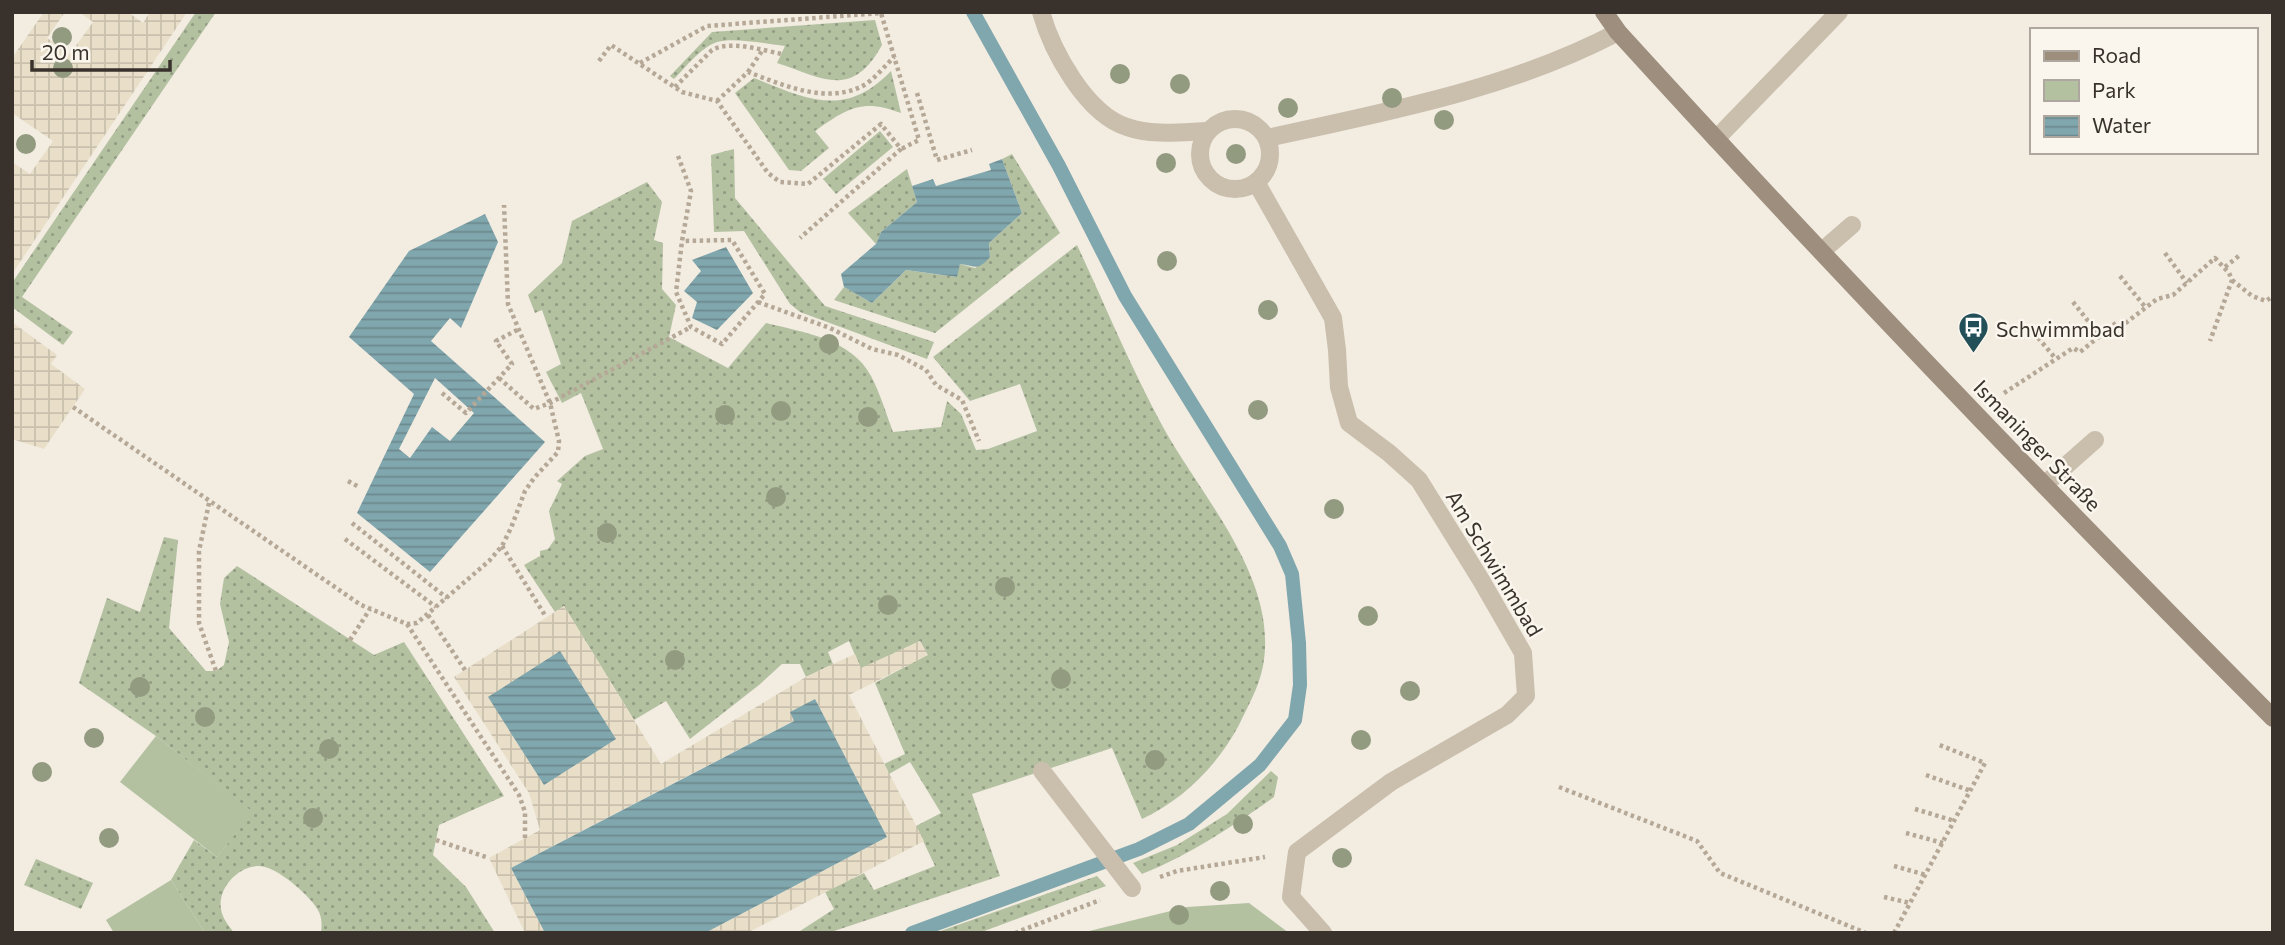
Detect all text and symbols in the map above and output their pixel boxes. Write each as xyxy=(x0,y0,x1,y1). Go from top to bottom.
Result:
scale bar xyxy=(32,28,170,72)
legend xyxy=(2030,28,2257,154)
text: 20 m xyxy=(42,39,90,64)
text: Road xyxy=(2092,42,2141,67)
text: Park xyxy=(2092,77,2136,102)
text: Water xyxy=(2092,112,2151,137)
bus stop icon: Schwimmbad xyxy=(1956,311,1990,355)
place label: Schwimmbad xyxy=(1996,316,2125,341)
street label: Ismaninger Straße xyxy=(1969,374,2107,516)
street label: Am Schwimmbad xyxy=(1442,486,1548,640)

